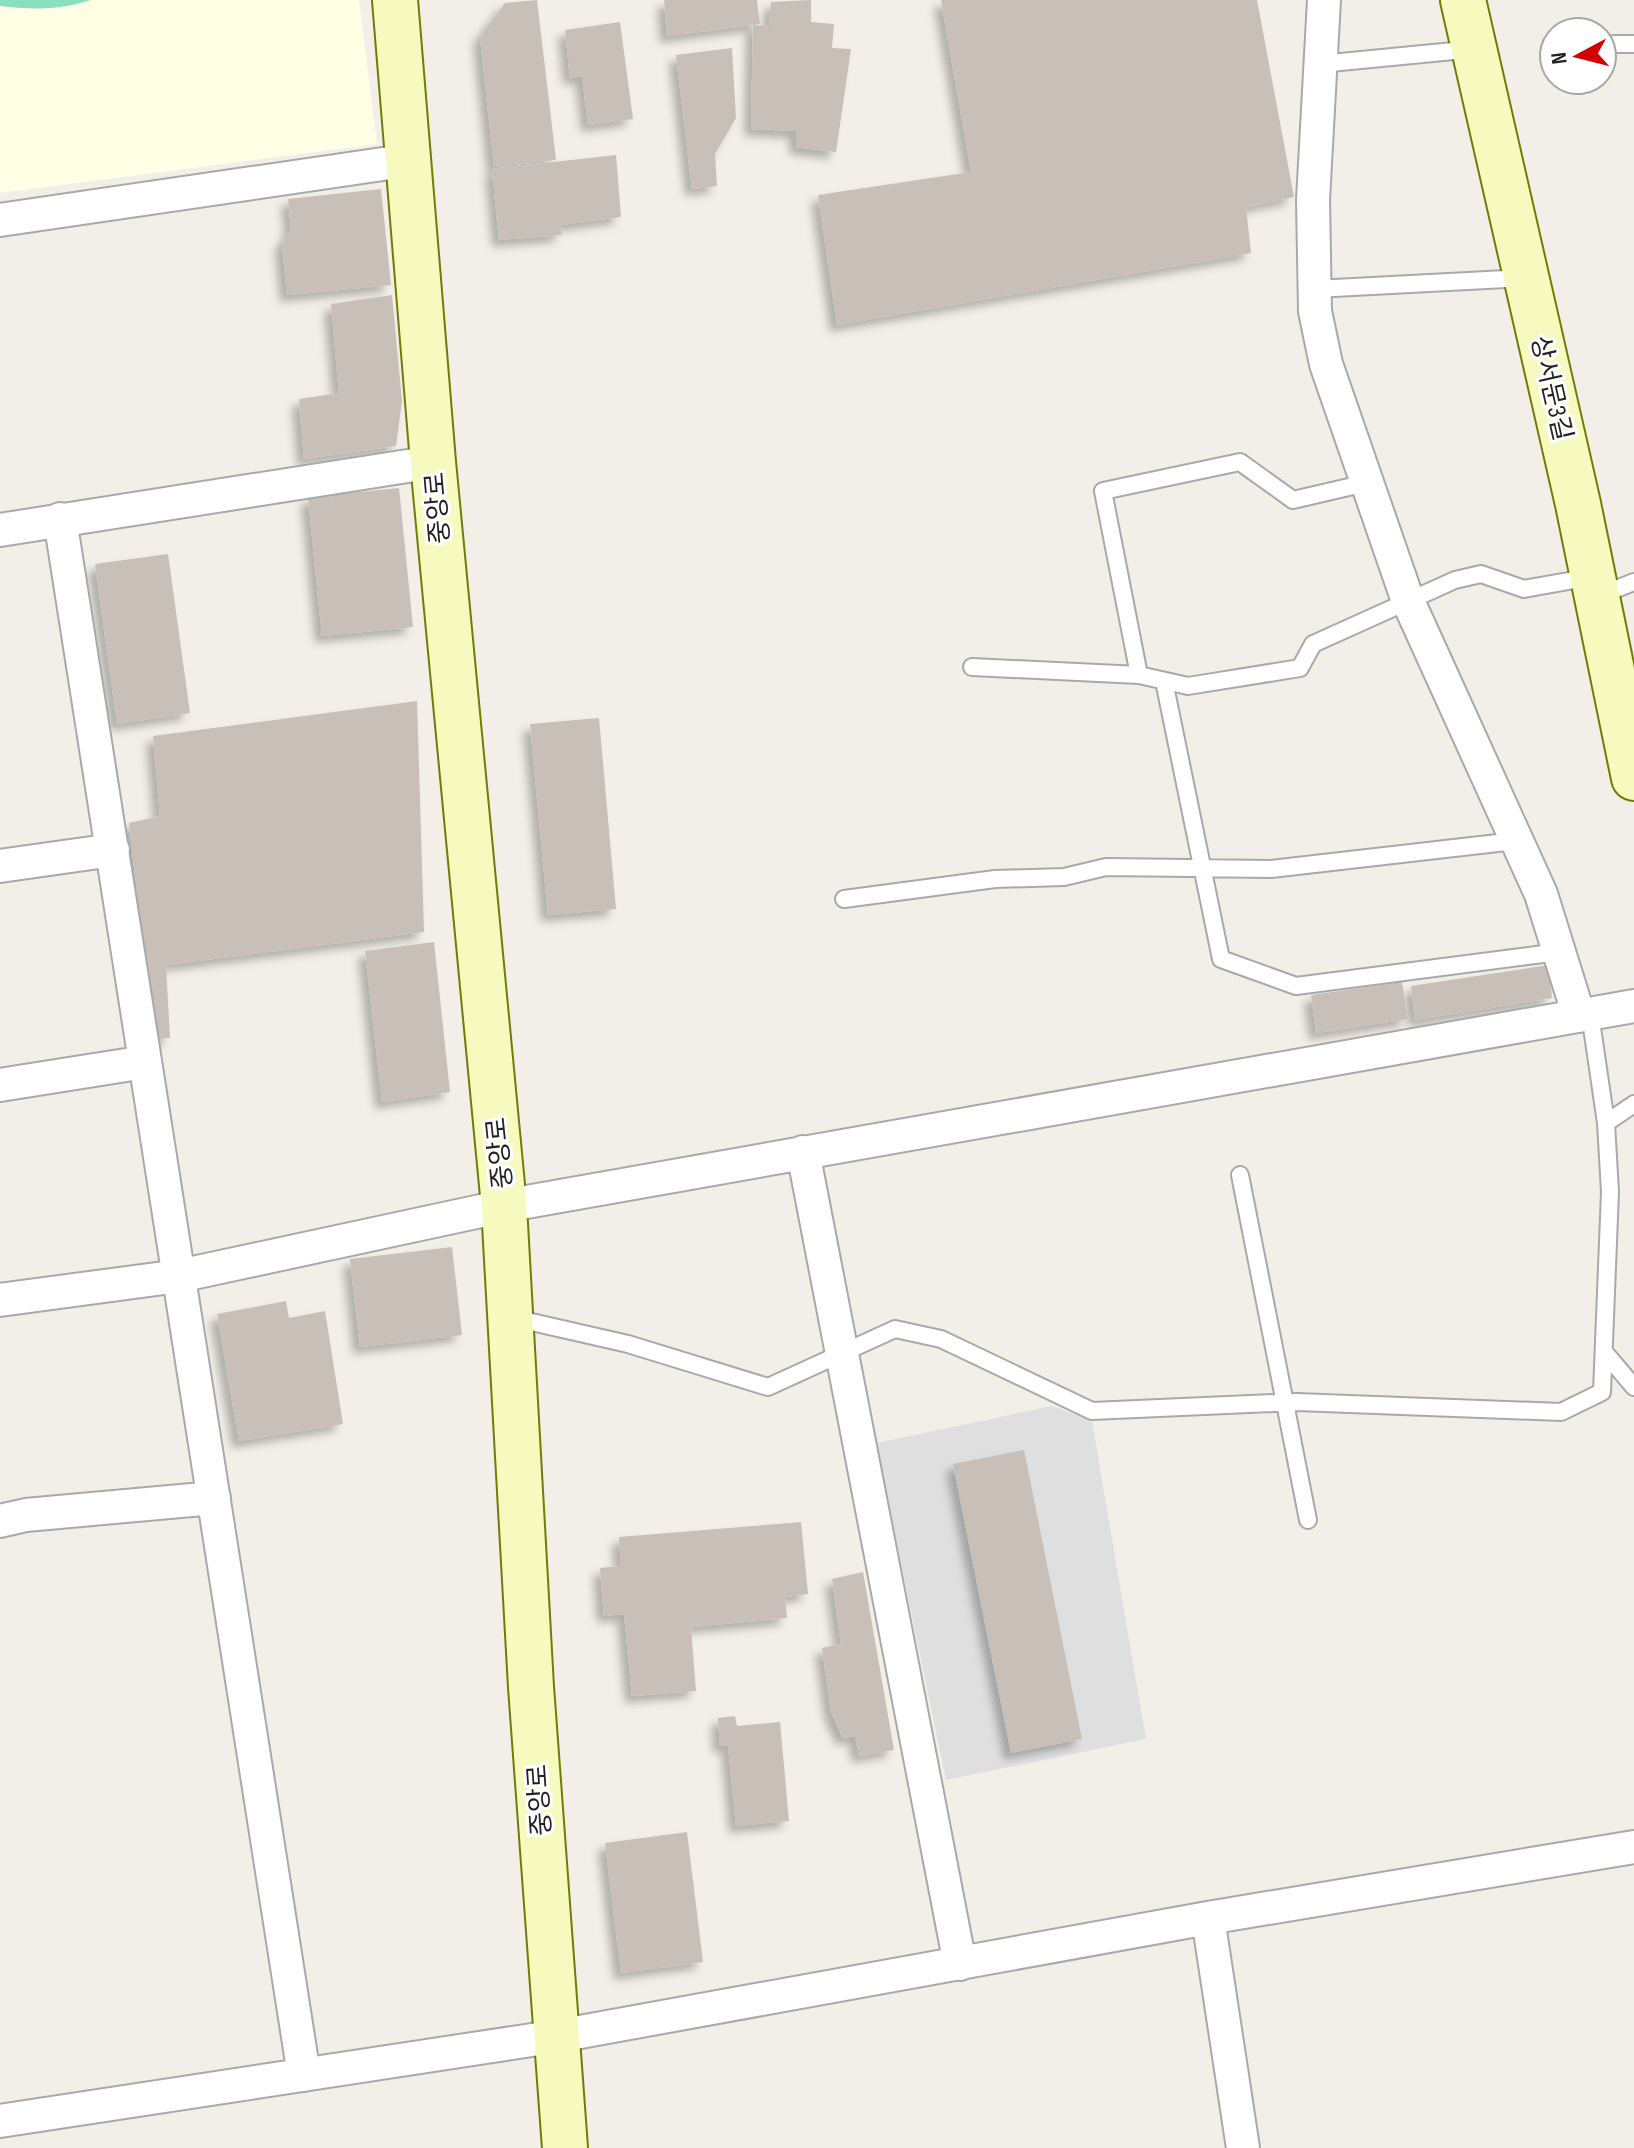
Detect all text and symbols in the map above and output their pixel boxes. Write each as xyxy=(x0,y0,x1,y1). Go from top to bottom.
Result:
north arrow xyxy=(1538,16,1618,96)
text: N xyxy=(1546,51,1574,66)
street label: 상서문3길 xyxy=(1523,333,1578,444)
street label: 중앙로 xyxy=(420,471,457,545)
street label: 중앙로 xyxy=(481,1116,520,1190)
street label: 중앙로 xyxy=(523,1763,558,1837)

